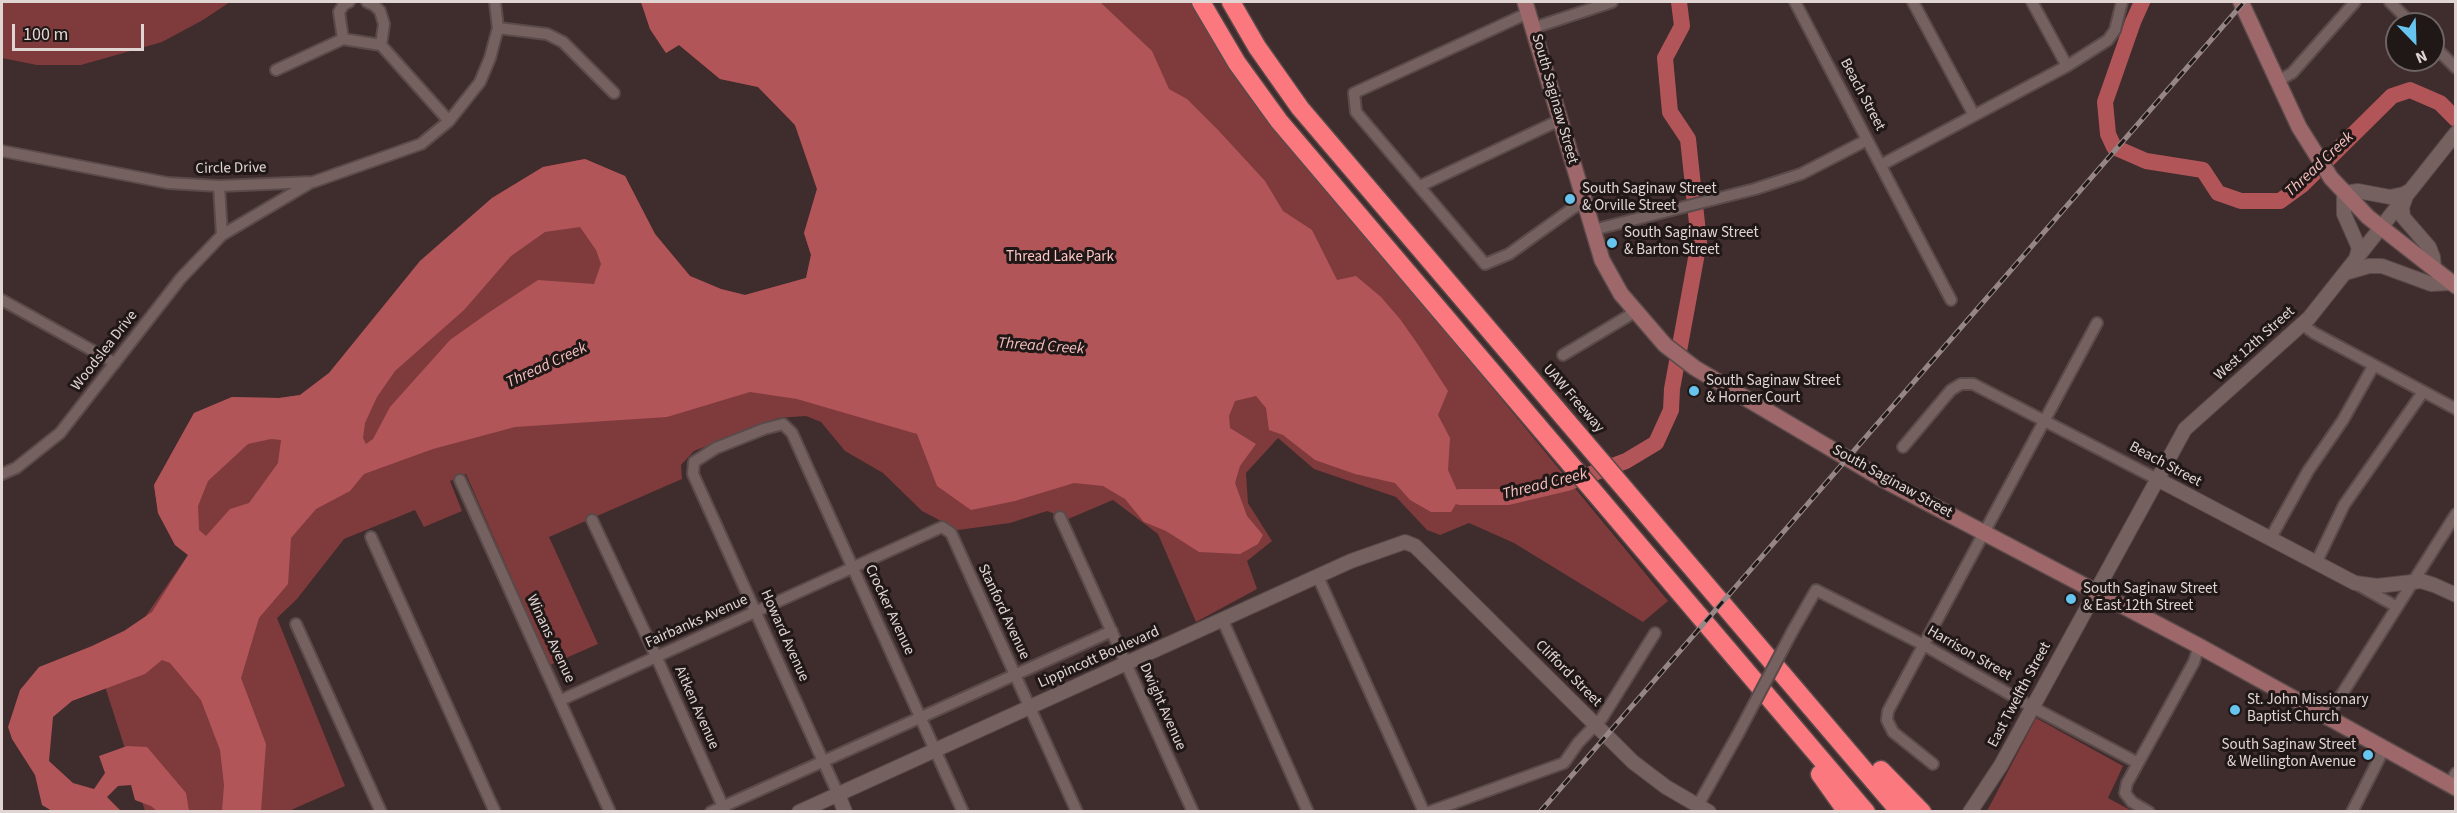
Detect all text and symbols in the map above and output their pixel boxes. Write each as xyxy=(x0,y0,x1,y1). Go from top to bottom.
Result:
scale bar xyxy=(15,12,147,50)
north arrow xyxy=(2385,12,2445,72)
text: 100 m xyxy=(23,22,68,47)
street label: South Saginaw Street xyxy=(1527,32,1581,166)
text: N xyxy=(2412,45,2430,69)
street label: Beach Street xyxy=(1835,56,1889,134)
water label: Thread Creek xyxy=(2282,128,2358,202)
street label: Circle Drive xyxy=(195,159,267,179)
place label: South Saginaw Street & Orville Street xyxy=(1582,181,1716,216)
marker: South Saginaw Street & Orville Street xyxy=(1563,192,1577,206)
place label: South Saginaw Street & Barton Street xyxy=(1624,225,1758,260)
marker: South Saginaw Street & Barton Street xyxy=(1605,236,1619,250)
park label: Thread Lake Park xyxy=(1006,249,1114,267)
street label: West 12th Street xyxy=(2211,303,2299,385)
street label: Woodslea Drive xyxy=(68,307,142,395)
water label: Thread Creek xyxy=(997,334,1085,360)
water label: Thread Creek xyxy=(504,339,590,393)
street label: UAW Freeway xyxy=(1538,361,1608,437)
place label: South Saginaw Street & Horner Court xyxy=(1706,373,1840,408)
marker: South Saginaw Street & Horner Court xyxy=(1687,384,1701,398)
street label: Beach Street xyxy=(2126,438,2204,492)
street label: South Saginaw Street xyxy=(1829,442,1955,522)
water label: Thread Creek xyxy=(1500,465,1590,505)
street label: Stanford Avenue xyxy=(973,561,1033,663)
street label: Crocker Avenue xyxy=(860,562,918,658)
place label: South Saginaw Street & East 12th Street xyxy=(2083,581,2217,616)
street label: Howard Avenue xyxy=(756,587,812,685)
street label: Fairbanks Avenue xyxy=(643,591,751,653)
street label: Winans Avenue xyxy=(522,592,578,686)
marker: South Saginaw Street & East 12th Street xyxy=(2064,592,2078,606)
street label: Lippincott Boulevard xyxy=(1036,623,1162,693)
street label: Harrison Street xyxy=(1924,623,2014,685)
street label: Clifford Street xyxy=(1531,637,1605,711)
street label: East Twelfth Street xyxy=(1985,639,2055,751)
street label: Dwight Avenue xyxy=(1135,661,1189,753)
street label: Aitken Avenue xyxy=(670,664,722,752)
place label: St. John Missionary Baptist Church xyxy=(2247,692,2369,727)
marker: St. John Missionary Baptist Church xyxy=(2228,703,2242,717)
place label: South Saginaw Street & Wellington Avenue xyxy=(2222,737,2356,772)
marker: South Saginaw Street & Wellington Avenue xyxy=(2361,748,2375,762)

